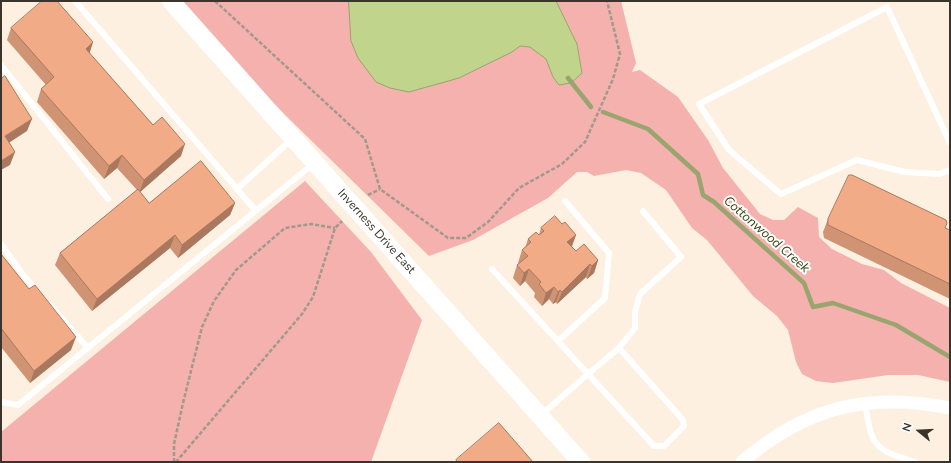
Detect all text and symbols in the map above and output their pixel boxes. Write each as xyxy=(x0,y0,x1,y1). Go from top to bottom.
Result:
street label: Inverness Drive East xyxy=(334,187,418,277)
water label: Cottonwood Creek xyxy=(720,193,812,277)
north arrow xyxy=(899,411,939,451)
text: N xyxy=(899,421,916,433)

